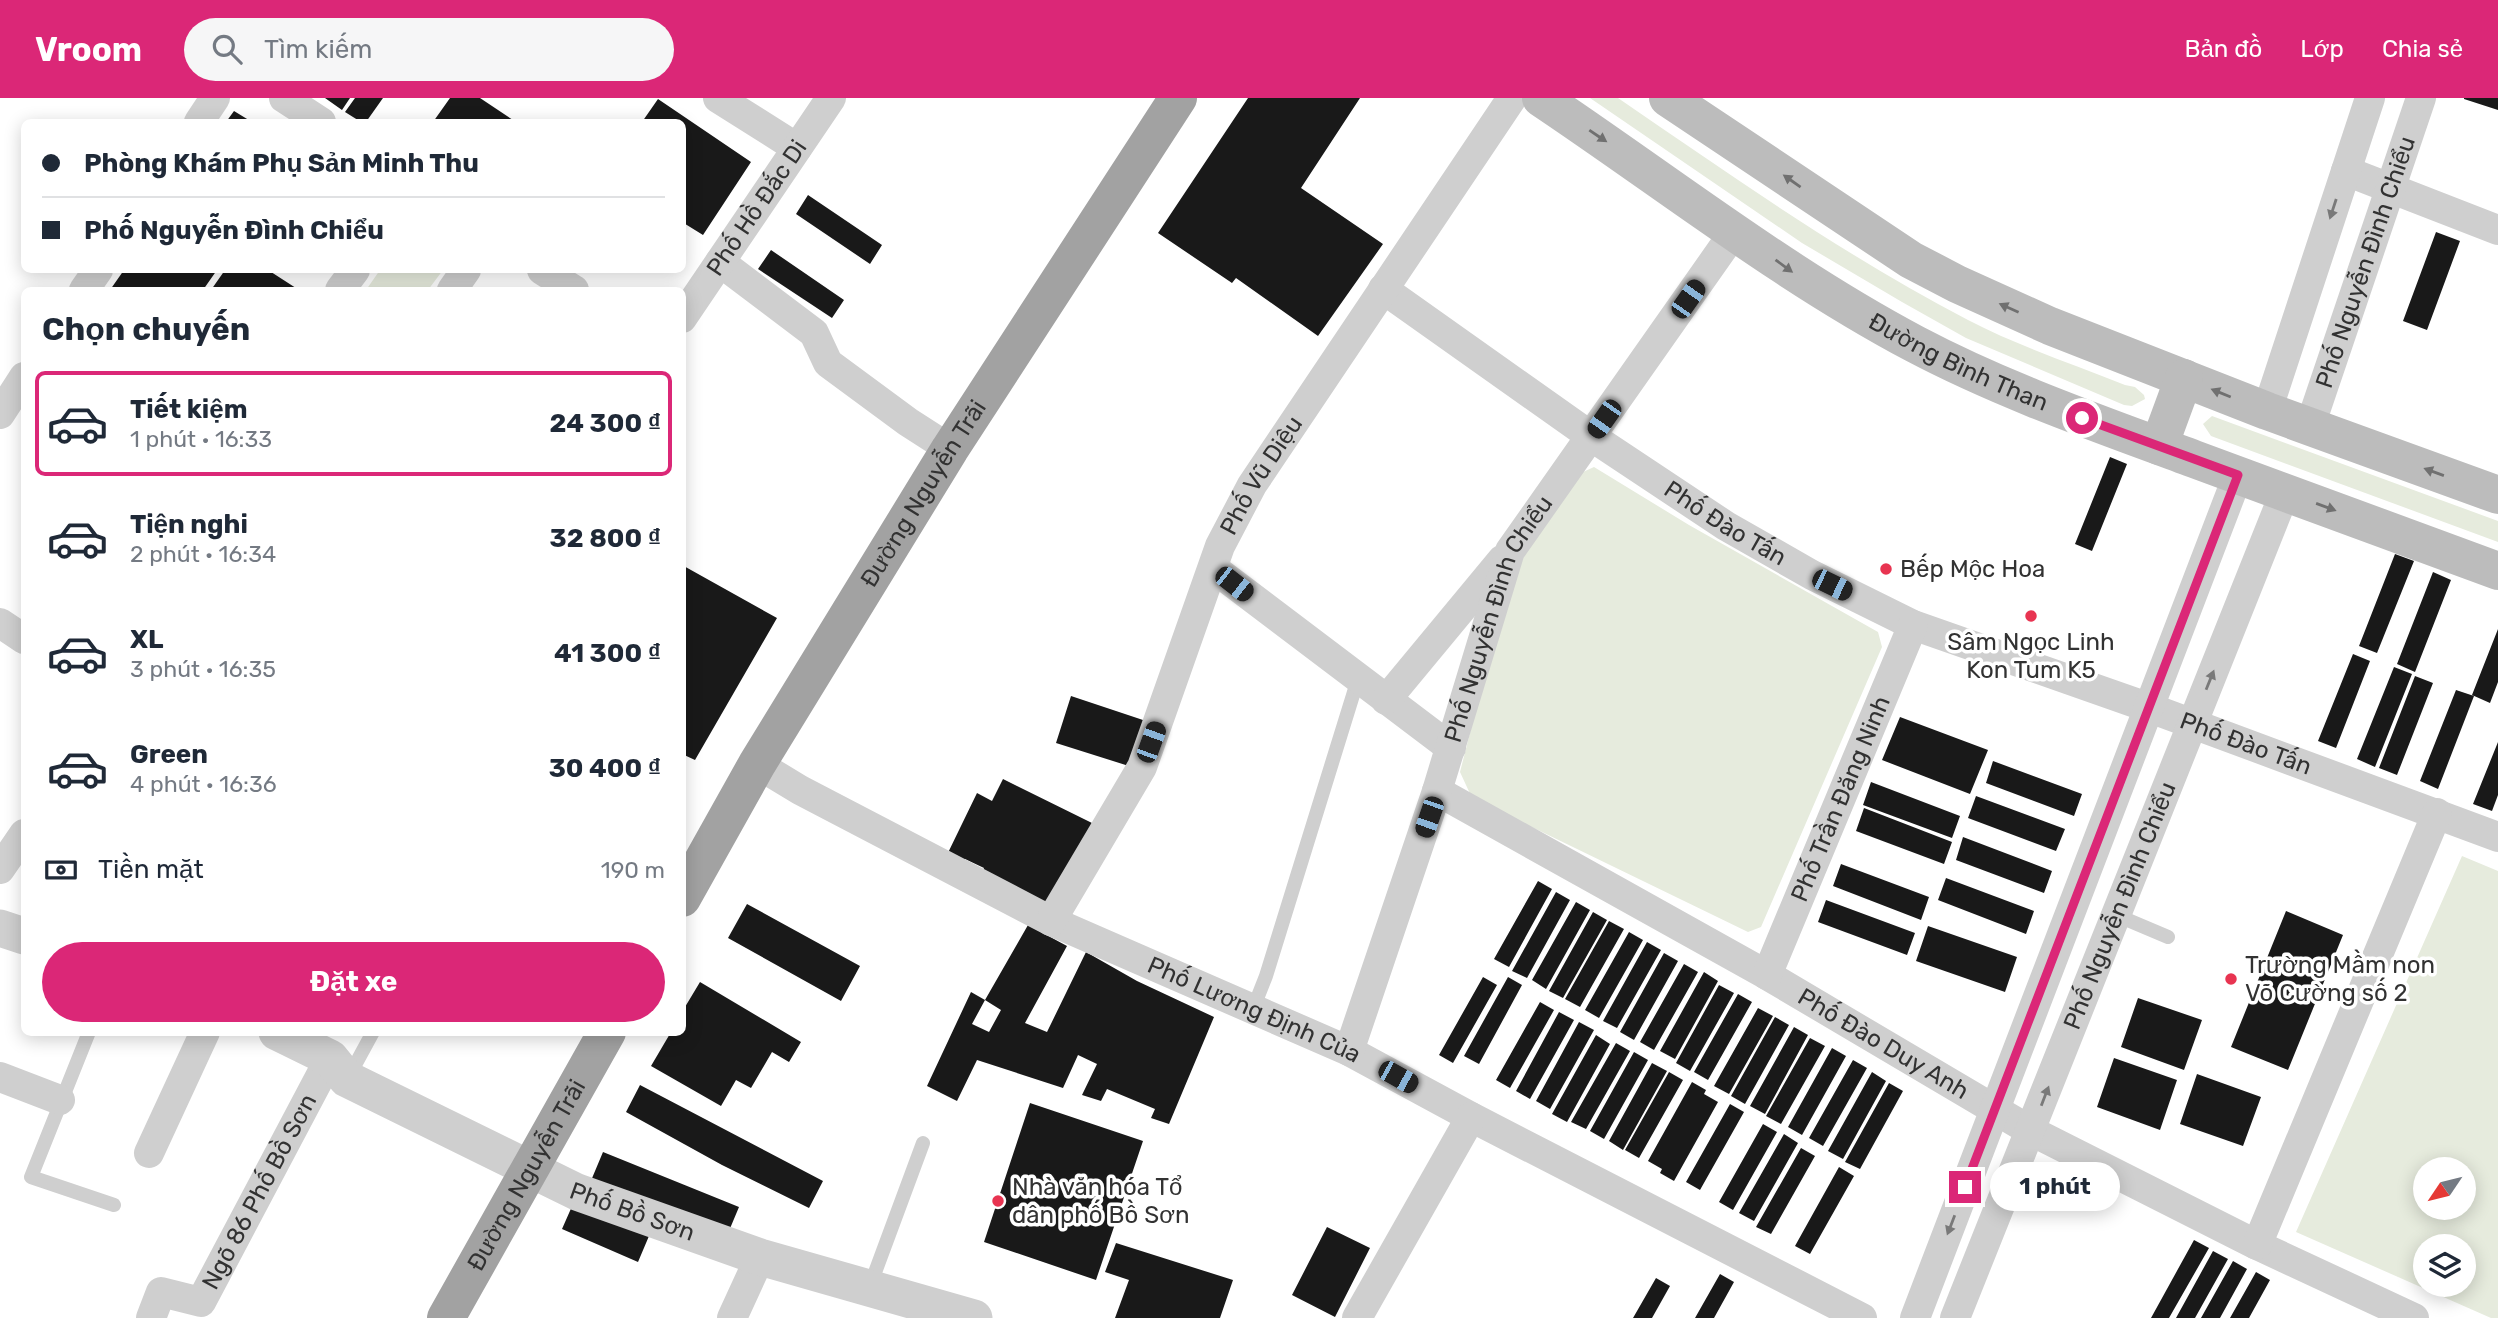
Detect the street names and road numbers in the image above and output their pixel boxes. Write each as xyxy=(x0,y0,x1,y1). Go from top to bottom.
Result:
street label: Phố Nguyễn Đình Chiểu xyxy=(2310,133,2421,392)
street label: Phố Hồ Đắc Di xyxy=(701,135,812,281)
street label: Đường Bình Than xyxy=(1864,307,2052,417)
street label: Đường Nguyễn Trãi xyxy=(855,395,992,592)
street label: Phố Vũ Diệu xyxy=(1214,411,1308,540)
street label: Phố Đào Tấn xyxy=(1659,475,1791,571)
street label: Phố Nguyễn Đình Chiểu xyxy=(1439,490,1559,746)
street label: Phố Trần Đăng Ninh xyxy=(1785,692,1896,906)
street label: Phố Đào Tấn xyxy=(2176,706,2316,781)
street label: Phố Nguyễn Đình Chiểu xyxy=(2058,778,2182,1033)
street label: Phố Lương Định Của xyxy=(1143,951,1366,1069)
street label: Phố Đào Duy Anh xyxy=(1793,982,1974,1105)
street label: Đường Nguyễn Trãi xyxy=(462,1075,591,1276)
street label: Ngõ 86 Phố Bồ Sơn xyxy=(196,1089,322,1294)
street label: Phố Bồ Sơn xyxy=(566,1177,699,1247)

